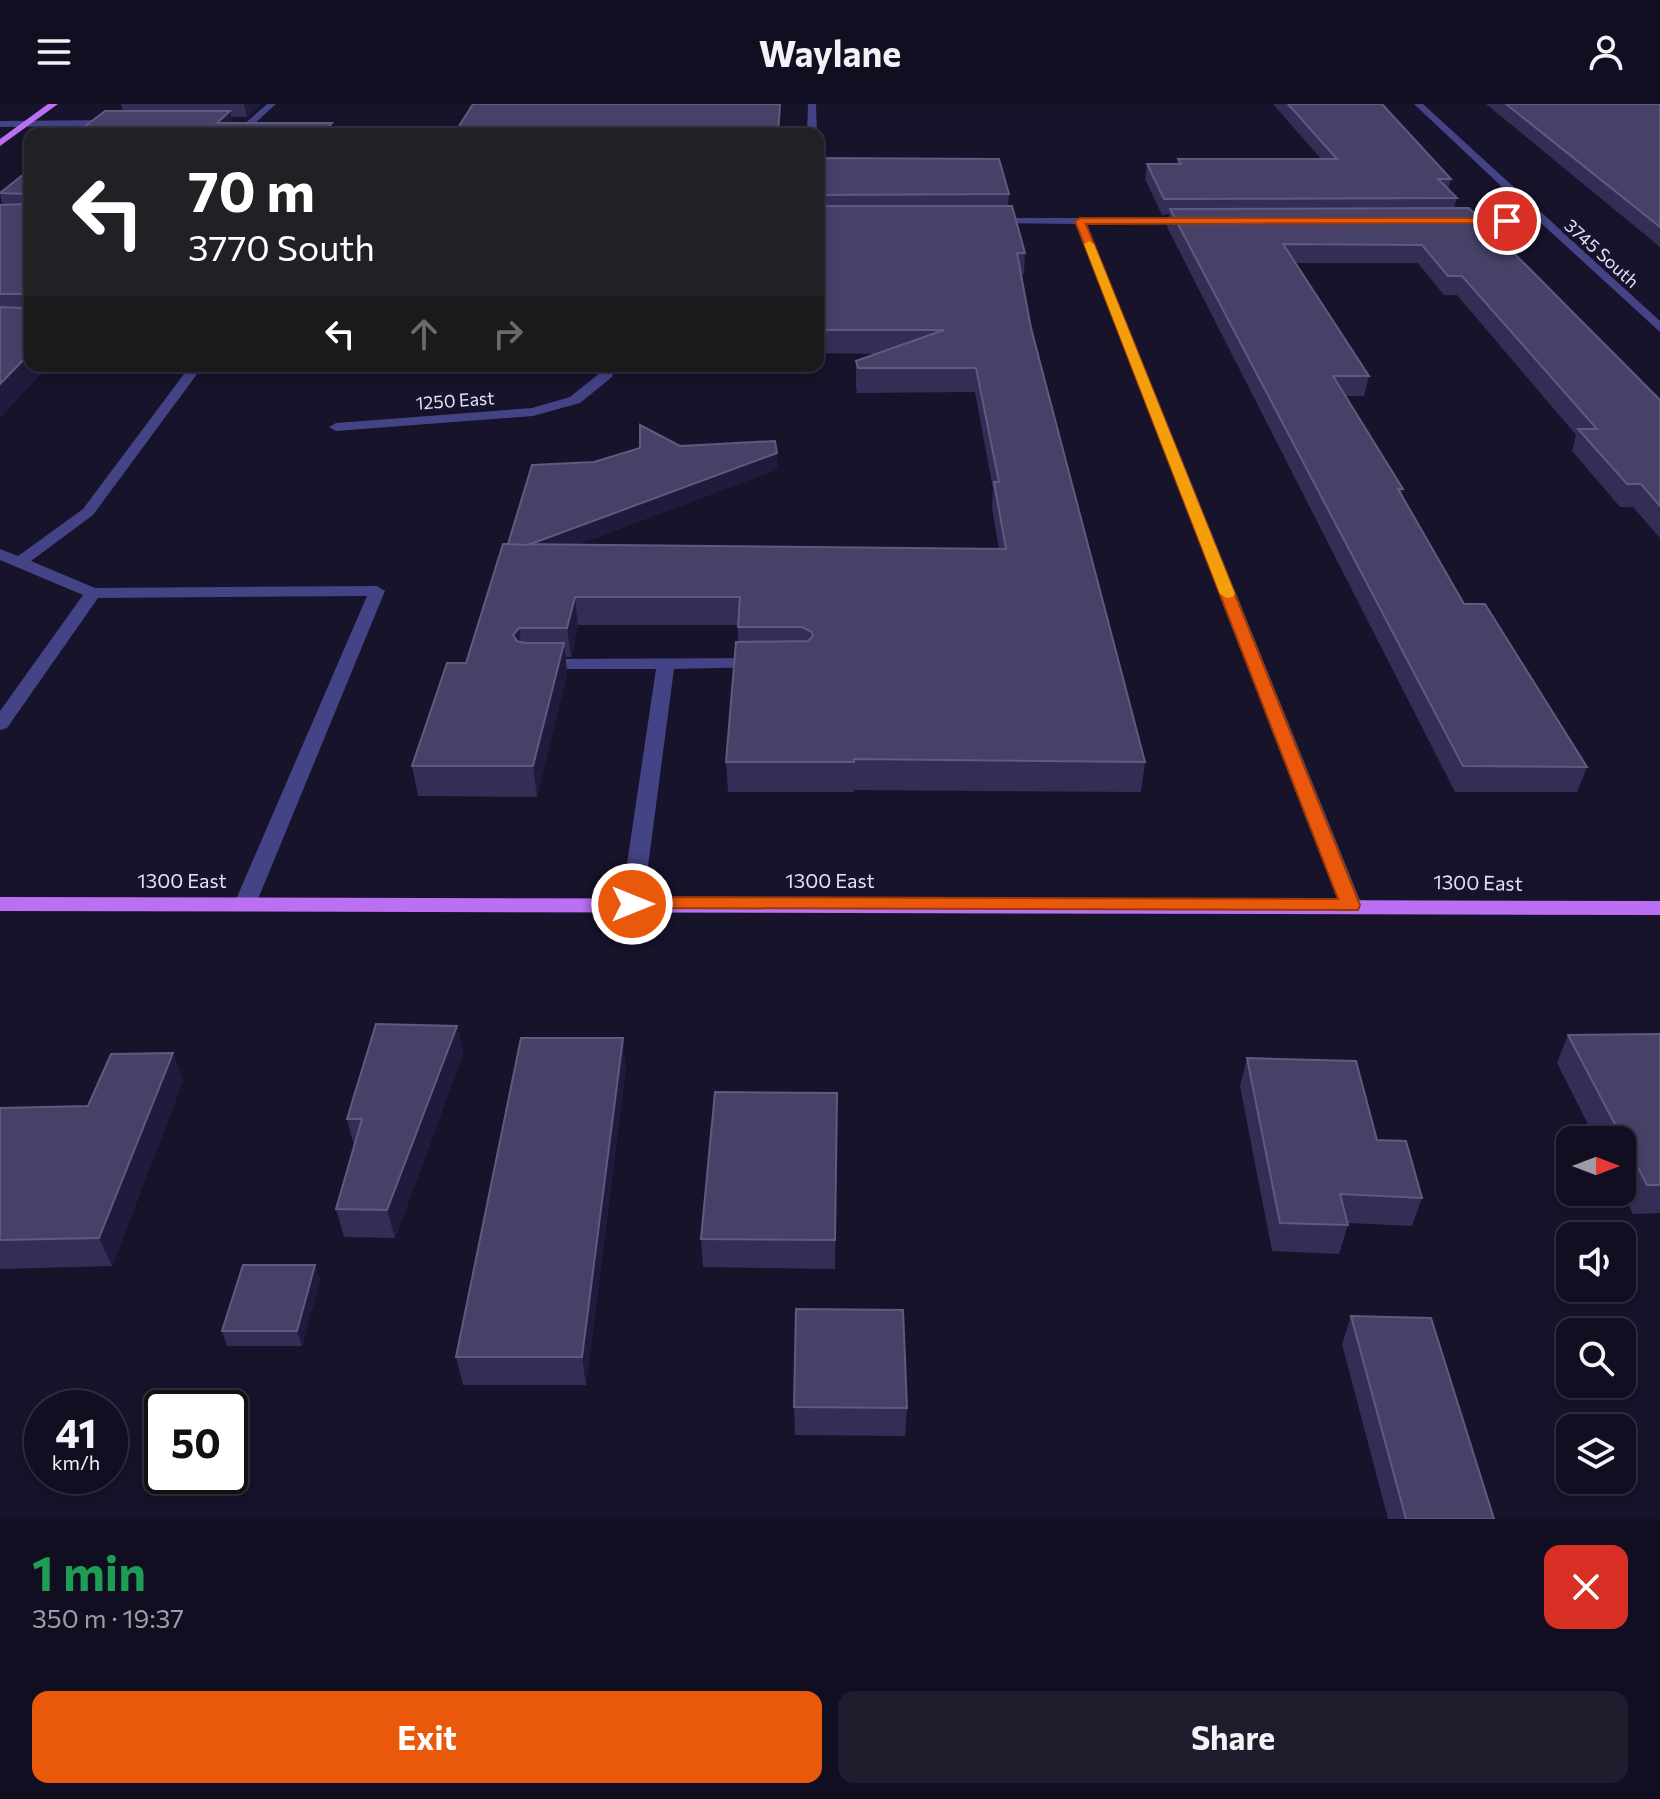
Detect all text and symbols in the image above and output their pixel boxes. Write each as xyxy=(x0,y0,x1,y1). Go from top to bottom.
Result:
icon: menu xyxy=(32,30,76,74)
text: Waylane xyxy=(759,30,901,74)
icon: person xyxy=(1584,30,1628,74)
text: 70 m xyxy=(188,155,315,224)
icon: left xyxy=(56,160,160,264)
pin xyxy=(1473,187,1541,255)
icon: arrive xyxy=(1485,199,1529,243)
street label: 3745 South xyxy=(1560,214,1644,292)
text: 3770 South xyxy=(188,224,375,268)
icon: left xyxy=(318,312,362,356)
icon: ahead xyxy=(402,312,446,356)
icon: right xyxy=(486,312,530,356)
street label: 1250 East xyxy=(415,386,495,414)
position arrow xyxy=(590,862,674,946)
street label: 1300 East xyxy=(137,868,227,892)
street label: 1300 East xyxy=(785,868,875,892)
street label: 1300 East xyxy=(1433,869,1523,895)
north arrow xyxy=(1556,1126,1636,1206)
map controls xyxy=(1556,1126,1636,1494)
button: sound xyxy=(1556,1222,1636,1302)
button: search xyxy=(1556,1318,1636,1398)
speed limit sign: 50 xyxy=(144,1390,248,1494)
text: 41 xyxy=(55,1407,97,1456)
button: layers xyxy=(1556,1414,1636,1494)
text: km/h xyxy=(52,1450,100,1474)
text: 1 min xyxy=(32,1542,146,1601)
button: close xyxy=(1544,1545,1628,1629)
text: 350 m · 19:37 xyxy=(32,1602,184,1633)
button: Exit xyxy=(32,1691,822,1783)
button: Share xyxy=(838,1691,1628,1783)

